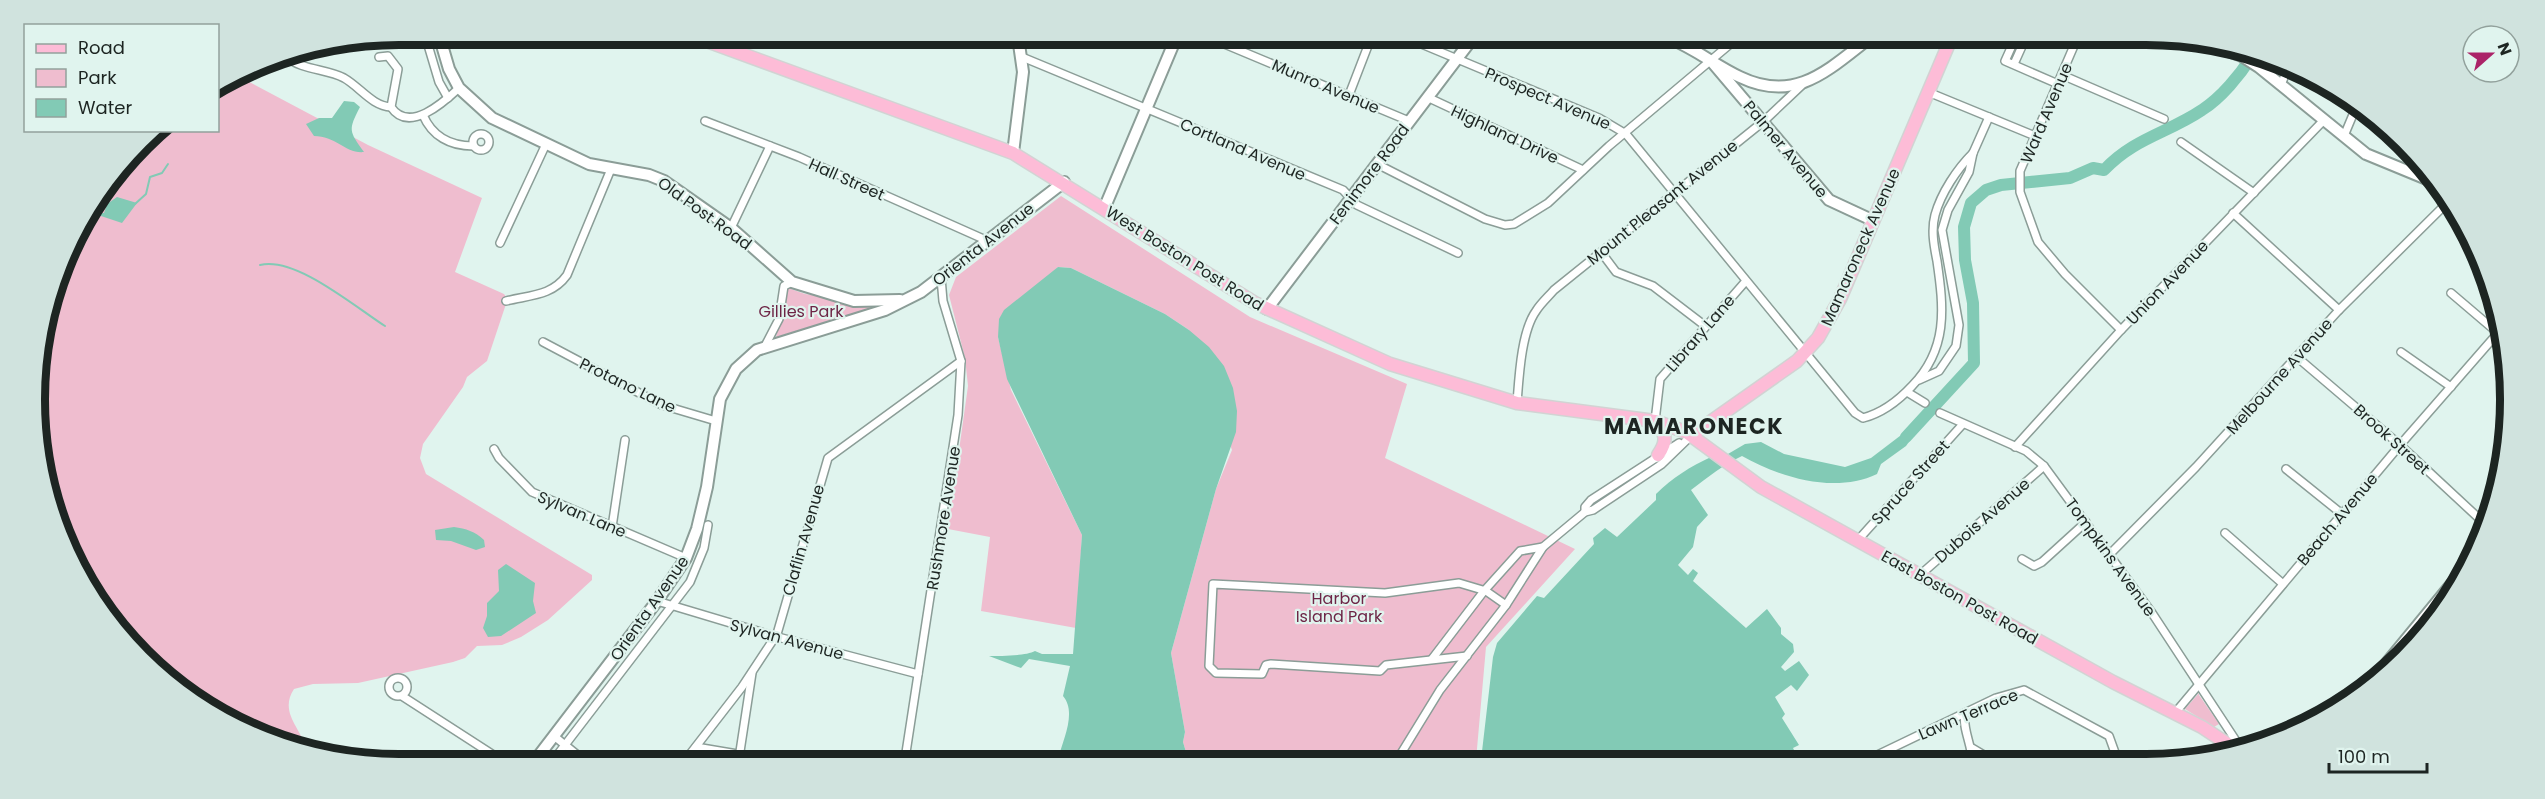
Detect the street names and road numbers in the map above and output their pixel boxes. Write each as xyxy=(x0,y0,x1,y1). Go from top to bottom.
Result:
street label: Munro Avenue xyxy=(1268,53,1383,120)
street label: Ward Avenue xyxy=(2015,59,2078,167)
street label: Prospect Avenue xyxy=(1481,62,1614,135)
street label: Palmer Avenue xyxy=(1738,96,1833,203)
street label: Highland Drive xyxy=(1447,99,1562,169)
street label: Cortland Avenue xyxy=(1176,113,1309,186)
street label: Fenimore Road xyxy=(1324,119,1415,229)
street label: Mount Pleasant Avenue xyxy=(1582,134,1743,271)
street label: Hall Street xyxy=(805,153,889,206)
street label: Mamaroneck Avenue xyxy=(1815,165,1906,330)
street label: Old Post Road xyxy=(653,171,756,255)
street label: Orienta Avenue xyxy=(928,197,1039,292)
street label: West Boston Post Road xyxy=(1101,200,1268,317)
street label: Union Avenue xyxy=(2121,235,2214,330)
street label: Library Lane xyxy=(1660,290,1740,377)
street label: Melbourne Avenue xyxy=(2221,313,2338,440)
street label: Protano Lane xyxy=(576,352,680,419)
street label: Brook Street xyxy=(2348,399,2435,480)
street label: Spruce Street xyxy=(1866,435,1955,530)
street label: Rushmore Avenue xyxy=(921,444,966,592)
street label: Beach Avenue xyxy=(2292,468,2383,571)
street label: Dubois Avenue xyxy=(1930,473,2035,568)
street label: Claflin Avenue xyxy=(777,482,830,599)
street label: Sylvan Lane xyxy=(534,485,630,544)
street label: Tompkins Avenue xyxy=(2060,493,2161,621)
street label: East Boston Post Road xyxy=(1877,545,2042,650)
street label: Orienta Avenue xyxy=(605,551,694,666)
street label: Sylvan Avenue xyxy=(728,613,846,666)
street label: Lawn Terrace xyxy=(1915,683,2022,746)

